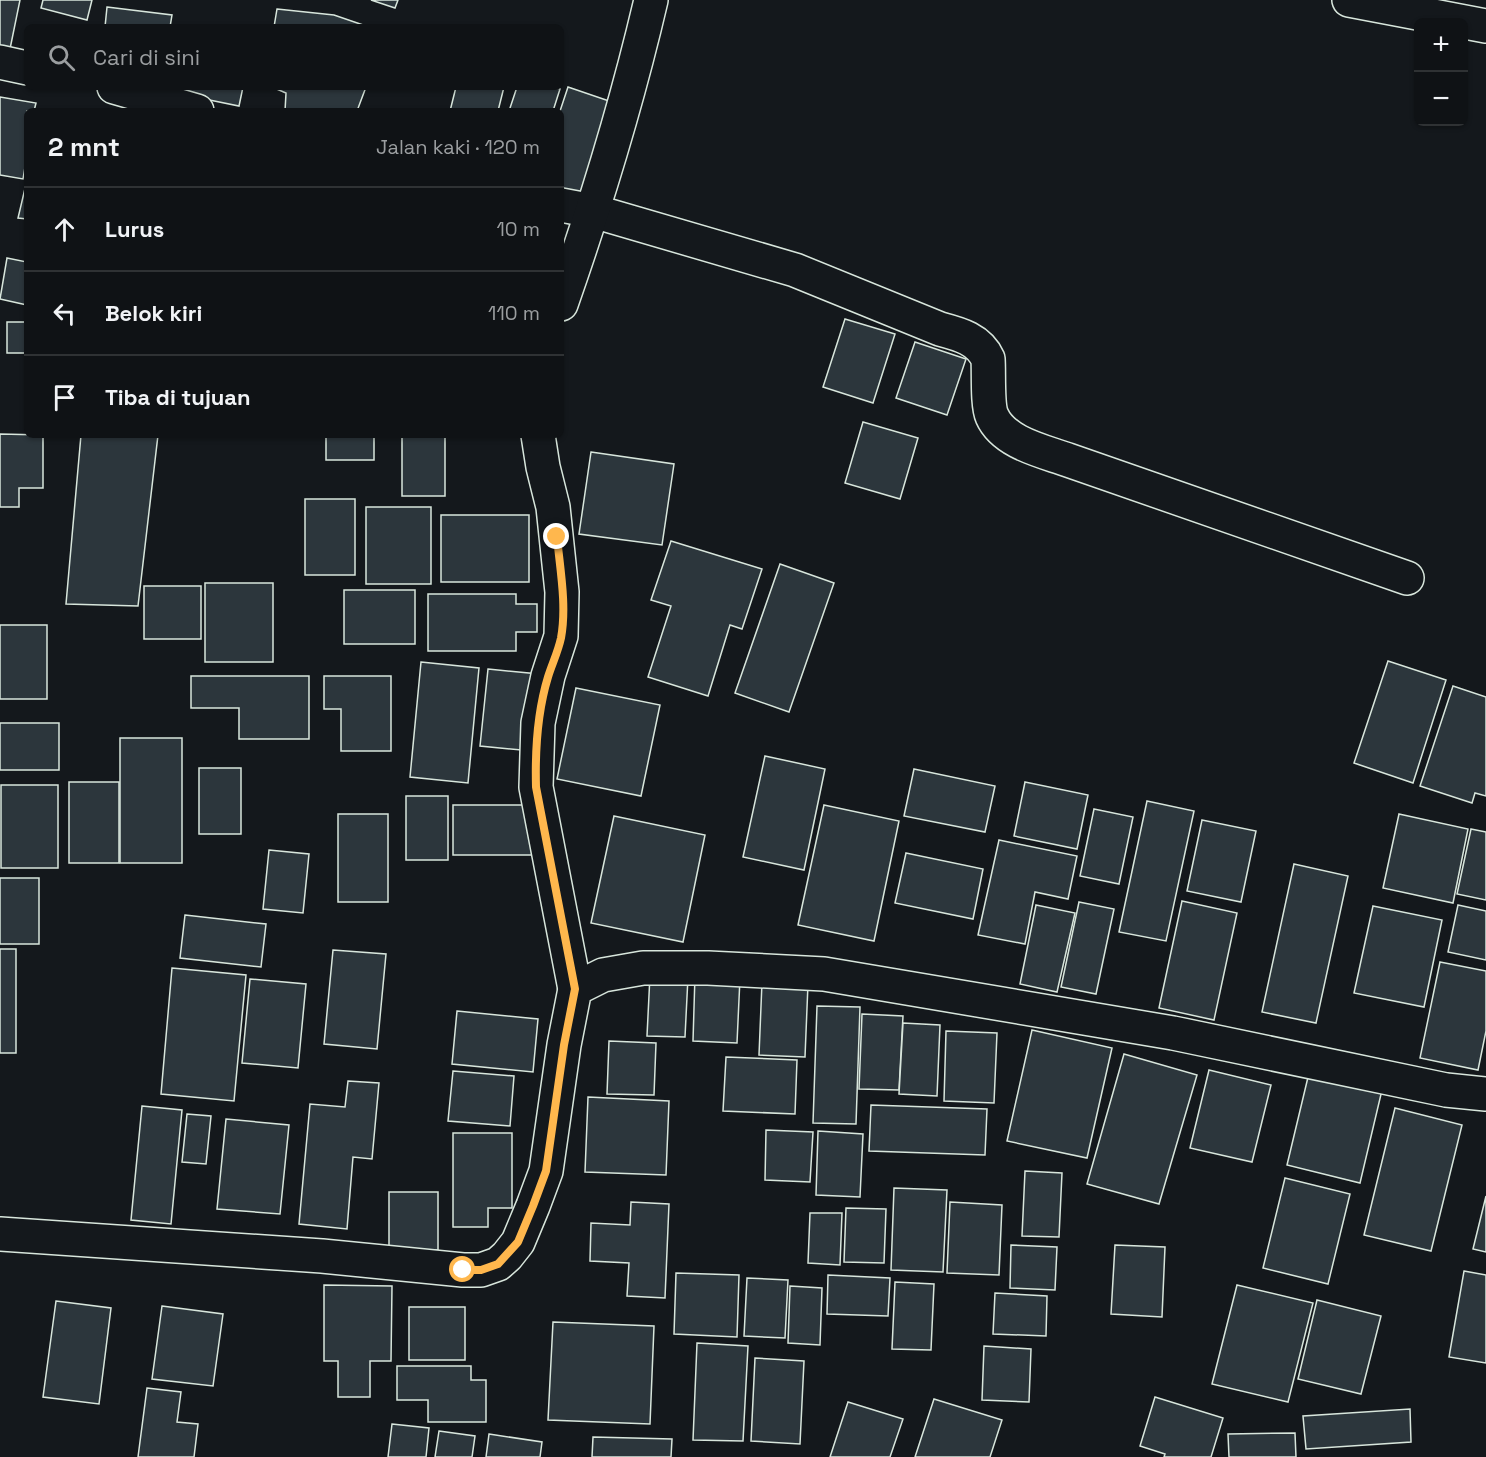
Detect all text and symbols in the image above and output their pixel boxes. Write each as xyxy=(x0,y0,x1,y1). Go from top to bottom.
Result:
map controls xyxy=(1414,18,1468,126)
button: + xyxy=(1414,18,1468,72)
search box xyxy=(24,24,564,90)
icon: search xyxy=(45,41,78,74)
text: Cari di sini xyxy=(93,43,200,71)
button: − xyxy=(1414,72,1468,126)
text: 2 mnt xyxy=(48,130,120,164)
text: Jalan kaki · 120 m xyxy=(376,134,540,160)
icon: ahead xyxy=(48,213,81,246)
text: Lurus xyxy=(105,215,164,243)
text: 10 m xyxy=(496,216,540,242)
icon: left xyxy=(48,297,81,330)
text: Belok kiri xyxy=(105,299,202,327)
text: 110 m xyxy=(488,300,540,326)
icon: arrive xyxy=(48,381,81,414)
text: Tiba di tujuan xyxy=(105,383,251,411)
route end xyxy=(543,523,569,549)
route start xyxy=(449,1256,475,1282)

